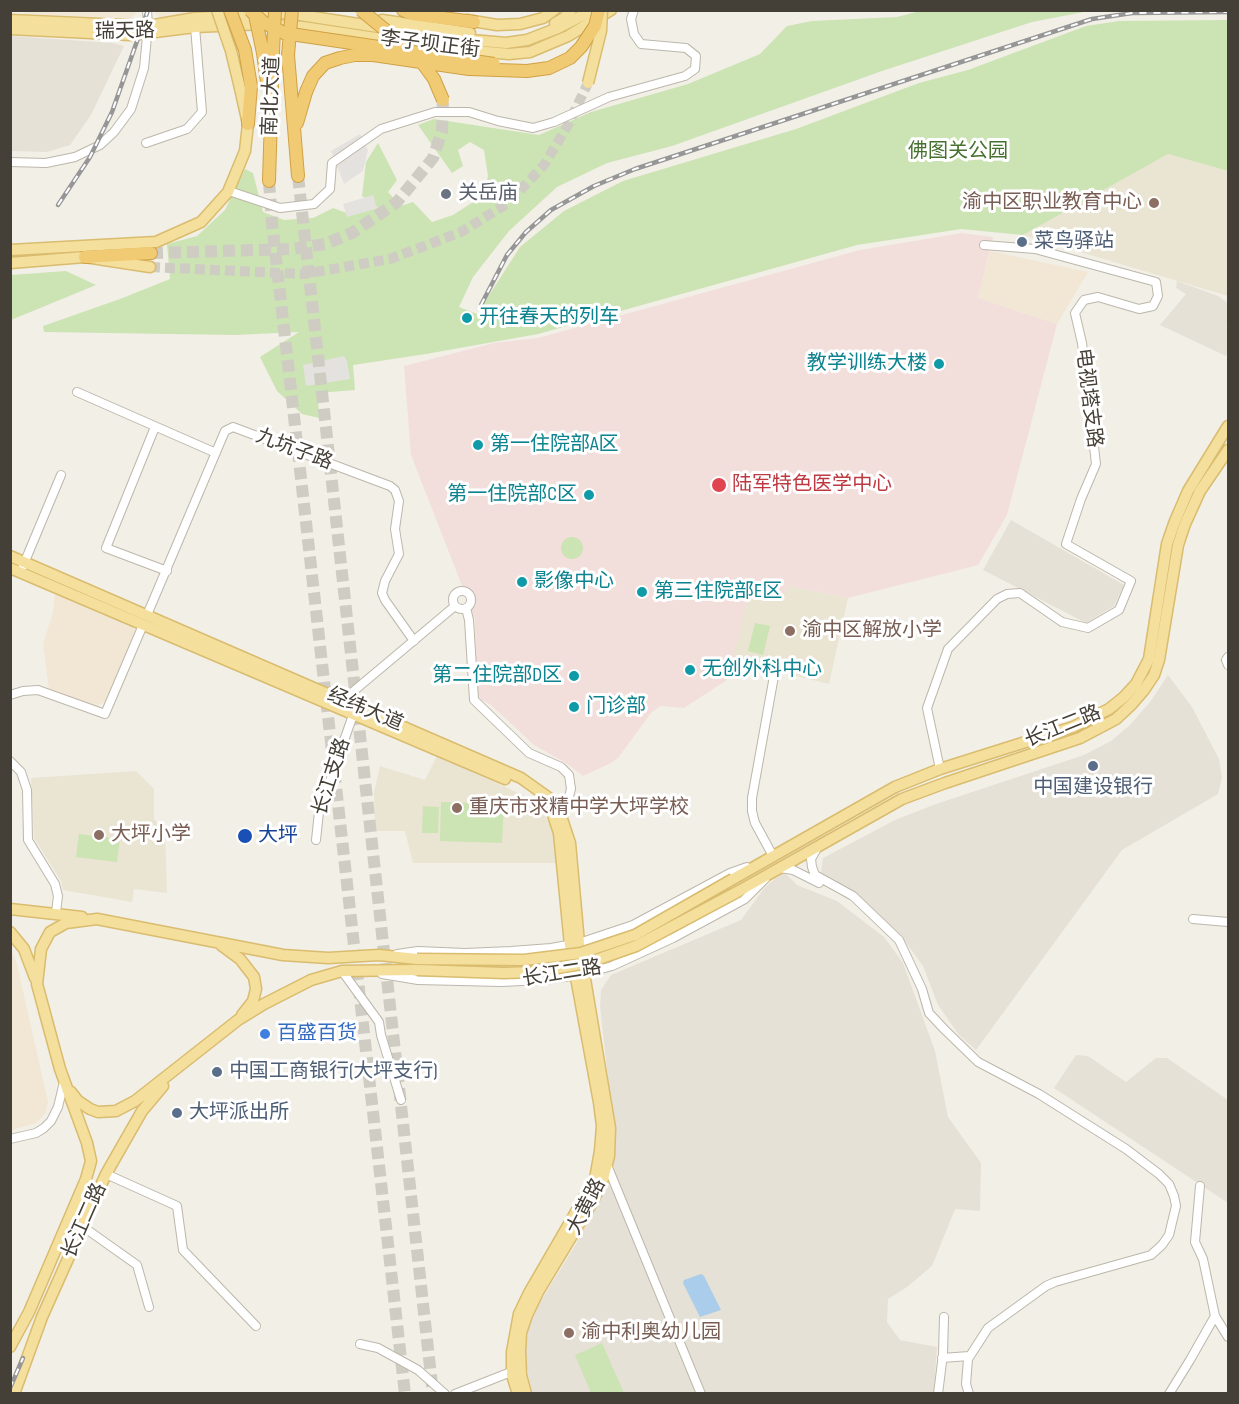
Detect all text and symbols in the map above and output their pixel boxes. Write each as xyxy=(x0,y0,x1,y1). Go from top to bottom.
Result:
street label: 瑞天路 xyxy=(95,19,155,45)
street label: 李子坝正街 xyxy=(379,27,481,63)
street label: 南北大道 xyxy=(259,56,285,136)
park label: 佛图关公园 xyxy=(908,140,1008,164)
place label: 关岳庙 xyxy=(458,182,518,206)
marker: 关岳庙 xyxy=(439,187,453,201)
place label: 渝中区职业教育中心 xyxy=(962,191,1142,215)
marker: 渝中区职业教育中心 xyxy=(1147,196,1161,210)
place label: 菜鸟驿站 xyxy=(1034,230,1114,254)
marker: 菜鸟驿站 xyxy=(1015,235,1029,249)
place label: 开往春天的列车 xyxy=(479,306,619,330)
marker: 开往春天的列车 xyxy=(460,311,474,325)
street label: 电视塔支路 xyxy=(1070,347,1106,449)
place label: 教学训练大楼 xyxy=(807,352,927,376)
marker: 教学训练大楼 xyxy=(932,357,946,371)
street label: 九坑子路 xyxy=(252,424,336,476)
place label: 第一住院部A区 xyxy=(490,433,619,457)
marker: 第一住院部A区 xyxy=(471,438,485,452)
place label: 陆军特色医学中心 xyxy=(732,473,892,497)
marker: 陆军特色医学中心 xyxy=(710,476,728,494)
place label: 第一住院部C区 xyxy=(447,483,577,507)
marker: 第一住院部C区 xyxy=(582,488,596,502)
place label: 影像中心 xyxy=(534,570,614,594)
marker: 影像中心 xyxy=(515,575,529,589)
place label: 第三住院部E区 xyxy=(654,580,782,604)
marker: 第三住院部E区 xyxy=(635,585,649,599)
place label: 渝中区解放小学 xyxy=(802,619,942,643)
marker: 渝中区解放小学 xyxy=(783,624,797,638)
place label: 无创外科中心 xyxy=(702,658,822,682)
marker: 无创外科中心 xyxy=(683,663,697,677)
place label: 第二住院部D区 xyxy=(432,664,562,688)
marker: 第二住院部D区 xyxy=(567,669,581,683)
street label: 经纬大道 xyxy=(323,683,407,737)
place label: 门诊部 xyxy=(586,695,646,719)
marker: 门诊部 xyxy=(567,700,581,714)
street label: 长江二路 xyxy=(1021,701,1105,753)
street label: 长江支路 xyxy=(308,735,356,819)
marker: 中国建设银行 xyxy=(1086,759,1100,773)
place label: 中国建设银行 xyxy=(1033,776,1153,800)
place label: 重庆市求精中学大坪学校 xyxy=(469,796,689,820)
marker: 重庆市求精中学大坪学校 xyxy=(450,801,464,815)
place label: 大坪小学 xyxy=(111,823,191,847)
place label: 大坪 xyxy=(258,824,298,848)
marker: 大坪 xyxy=(236,827,254,845)
marker: 大坪小学 xyxy=(92,828,106,842)
street label: 长江二路 xyxy=(521,956,603,992)
place label: 百盛百货 xyxy=(277,1022,357,1046)
marker: 百盛百货 xyxy=(258,1027,272,1041)
place label: 中国工商银行(大坪支行) xyxy=(229,1060,438,1084)
marker: 中国工商银行(大坪支行) xyxy=(210,1065,224,1079)
place label: 大坪派出所 xyxy=(189,1101,289,1125)
marker: 大坪派出所 xyxy=(170,1106,184,1120)
street label: 大黄路 xyxy=(563,1175,611,1239)
street label: 长江二路 xyxy=(58,1180,112,1262)
place label: 渝中利奥幼儿园 xyxy=(581,1321,721,1345)
marker: 渝中利奥幼儿园 xyxy=(562,1326,576,1340)

